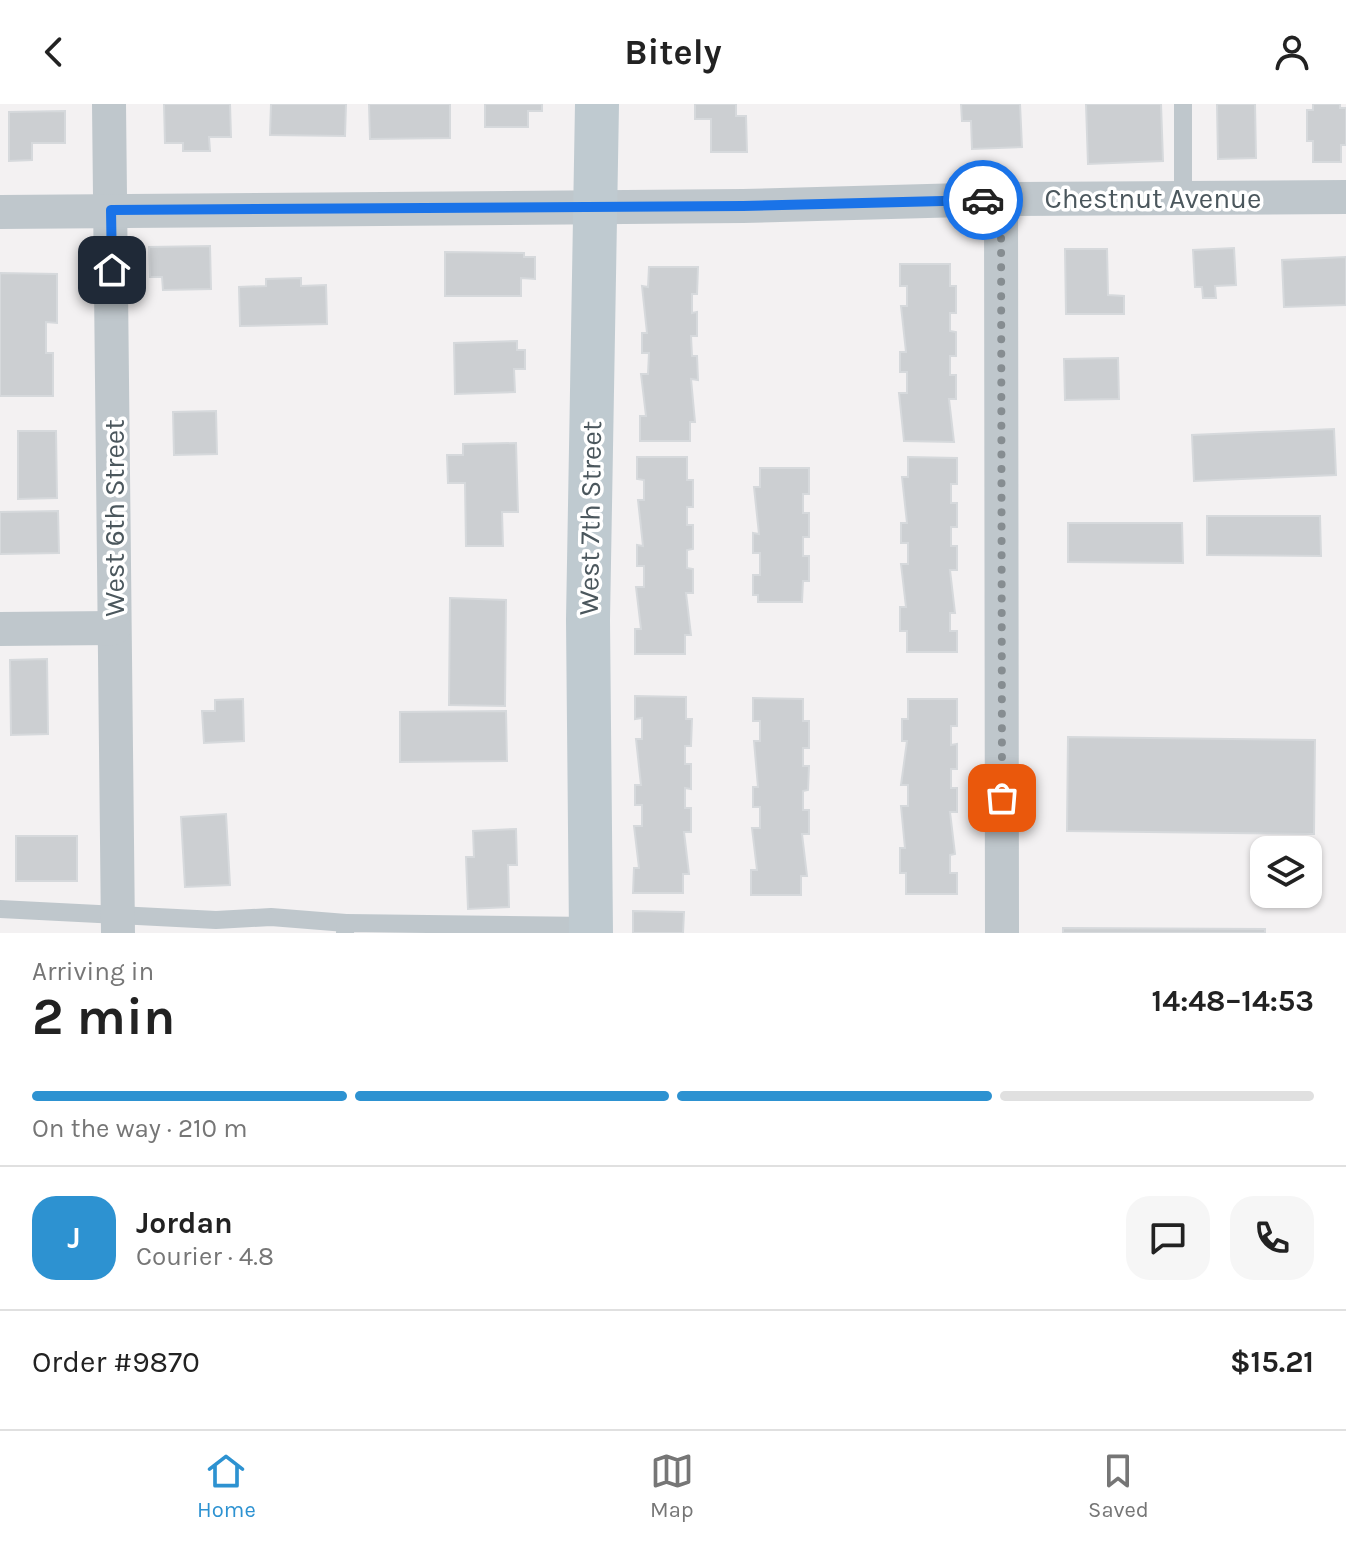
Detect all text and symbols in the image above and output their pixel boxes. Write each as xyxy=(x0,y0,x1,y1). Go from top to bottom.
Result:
icon: back xyxy=(32,30,76,74)
icon: person xyxy=(1270,30,1314,74)
text: Bitely xyxy=(624,31,722,73)
courier xyxy=(943,160,1023,240)
icon: car xyxy=(961,178,1005,222)
street label: Chestnut Avenue xyxy=(1045,182,1261,215)
pin xyxy=(78,236,146,304)
icon: home xyxy=(90,248,134,292)
street label: West 6th Street xyxy=(98,419,131,617)
street label: West 7th Street xyxy=(572,420,608,616)
pin xyxy=(968,764,1036,832)
icon: bag xyxy=(980,776,1024,820)
map controls xyxy=(1250,836,1322,908)
button: layers xyxy=(1250,836,1322,908)
text: Arriving in xyxy=(32,956,154,987)
text: 14:48–14:53 xyxy=(1152,983,1314,1019)
text: 2 min xyxy=(32,986,175,1047)
text: On the way · 210 m xyxy=(32,1113,247,1144)
button: chat xyxy=(1126,1196,1210,1280)
button: phone xyxy=(1230,1196,1314,1280)
text: Jordan xyxy=(136,1205,233,1241)
text: J xyxy=(67,1220,81,1256)
text: Courier · 4.8 xyxy=(136,1241,274,1272)
text: Order #9870 xyxy=(32,1344,200,1380)
text: $15.21 xyxy=(1230,1344,1314,1380)
tab: Home xyxy=(197,1449,256,1523)
tab: Map xyxy=(650,1449,694,1523)
tab: Saved xyxy=(1088,1449,1149,1523)

